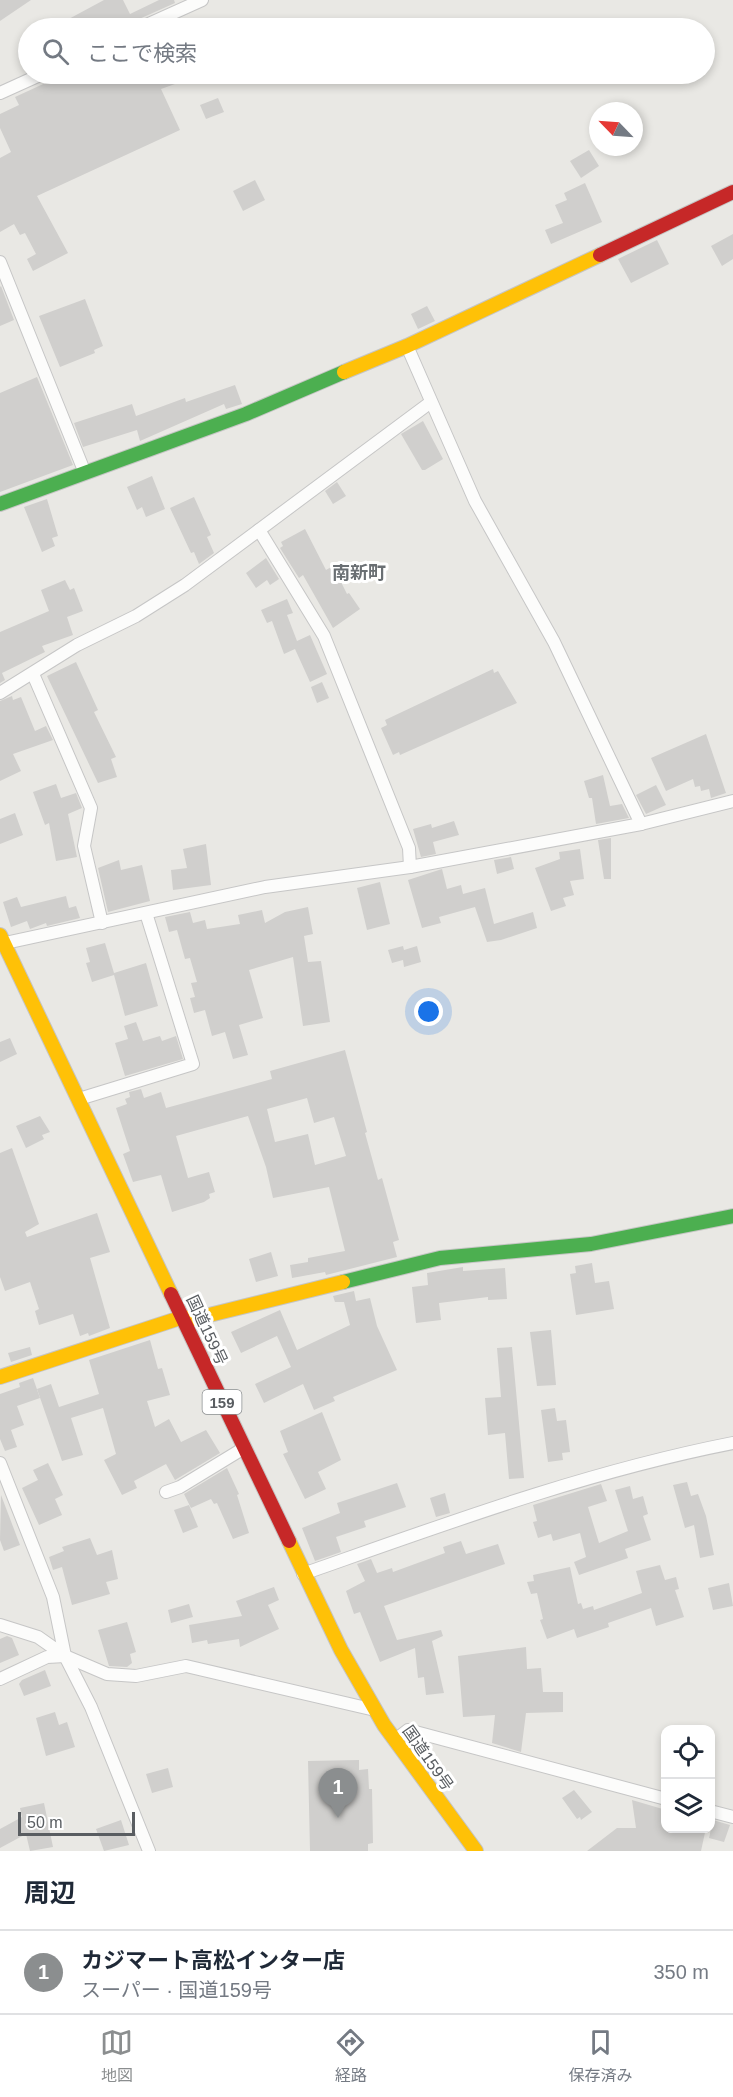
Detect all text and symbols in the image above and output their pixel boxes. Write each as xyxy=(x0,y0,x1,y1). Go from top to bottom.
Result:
search box xyxy=(18,18,715,84)
icon: search xyxy=(39,35,72,68)
text: ここで検索 xyxy=(87,41,197,66)
north arrow xyxy=(589,102,643,156)
district label: 南新町 xyxy=(332,563,386,583)
your location xyxy=(414,997,443,1026)
street label: 国道159号 xyxy=(184,1293,230,1367)
road number: 159 xyxy=(202,1390,242,1414)
street label: 国道159号 xyxy=(400,1723,456,1793)
map controls xyxy=(661,1725,715,1833)
button: locate xyxy=(661,1725,715,1779)
pin: 1 xyxy=(318,1768,358,1818)
button: layers xyxy=(661,1779,715,1833)
scale bar xyxy=(18,1809,135,1836)
text: 50 m xyxy=(27,1814,63,1831)
text: 周辺 xyxy=(24,1878,76,1908)
text: カジマート高松インター店 xyxy=(81,1948,345,1973)
text: 1 xyxy=(38,1961,49,1983)
text: 350 m xyxy=(653,1961,709,1983)
text: スーパー · 国道159号 xyxy=(81,1979,272,2001)
tab: 地図 xyxy=(100,2026,133,2086)
tab: 経路 xyxy=(334,2026,367,2086)
tab: 保存済み xyxy=(568,2026,632,2086)

